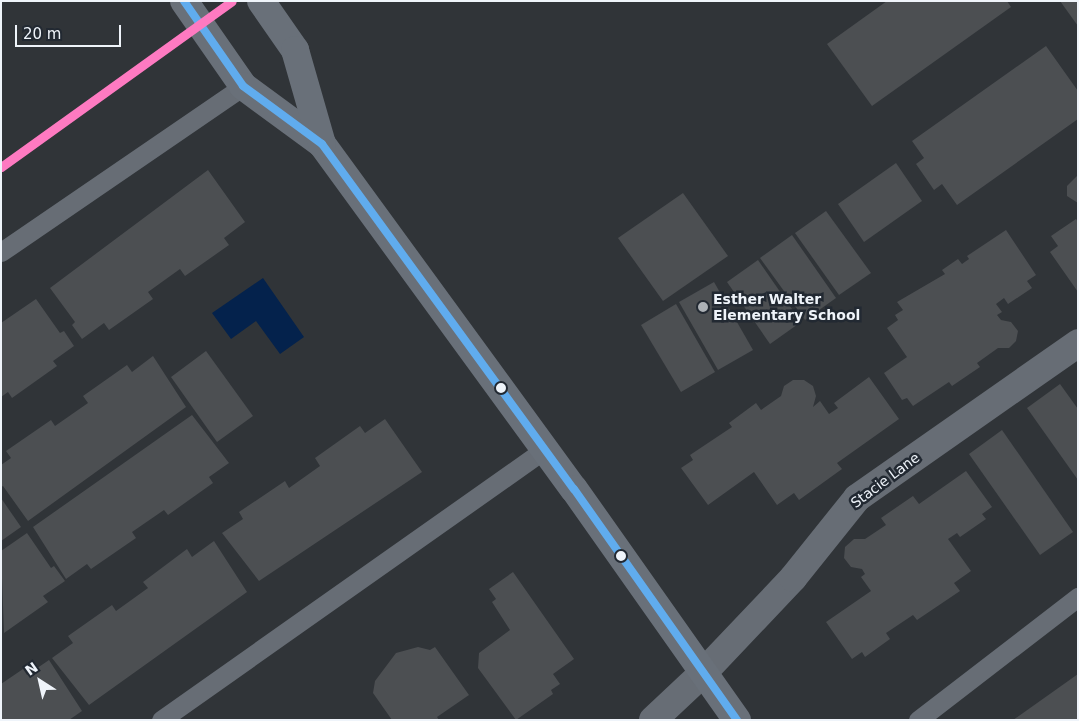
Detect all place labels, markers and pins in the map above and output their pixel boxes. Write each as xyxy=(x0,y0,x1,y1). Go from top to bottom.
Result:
place label: Esther Walter Elementary School xyxy=(713,291,860,324)
marker: Esther Walter Elementary School xyxy=(697,301,709,313)
unlabelled marker xyxy=(496,383,506,393)
unlabelled marker xyxy=(616,551,626,561)

